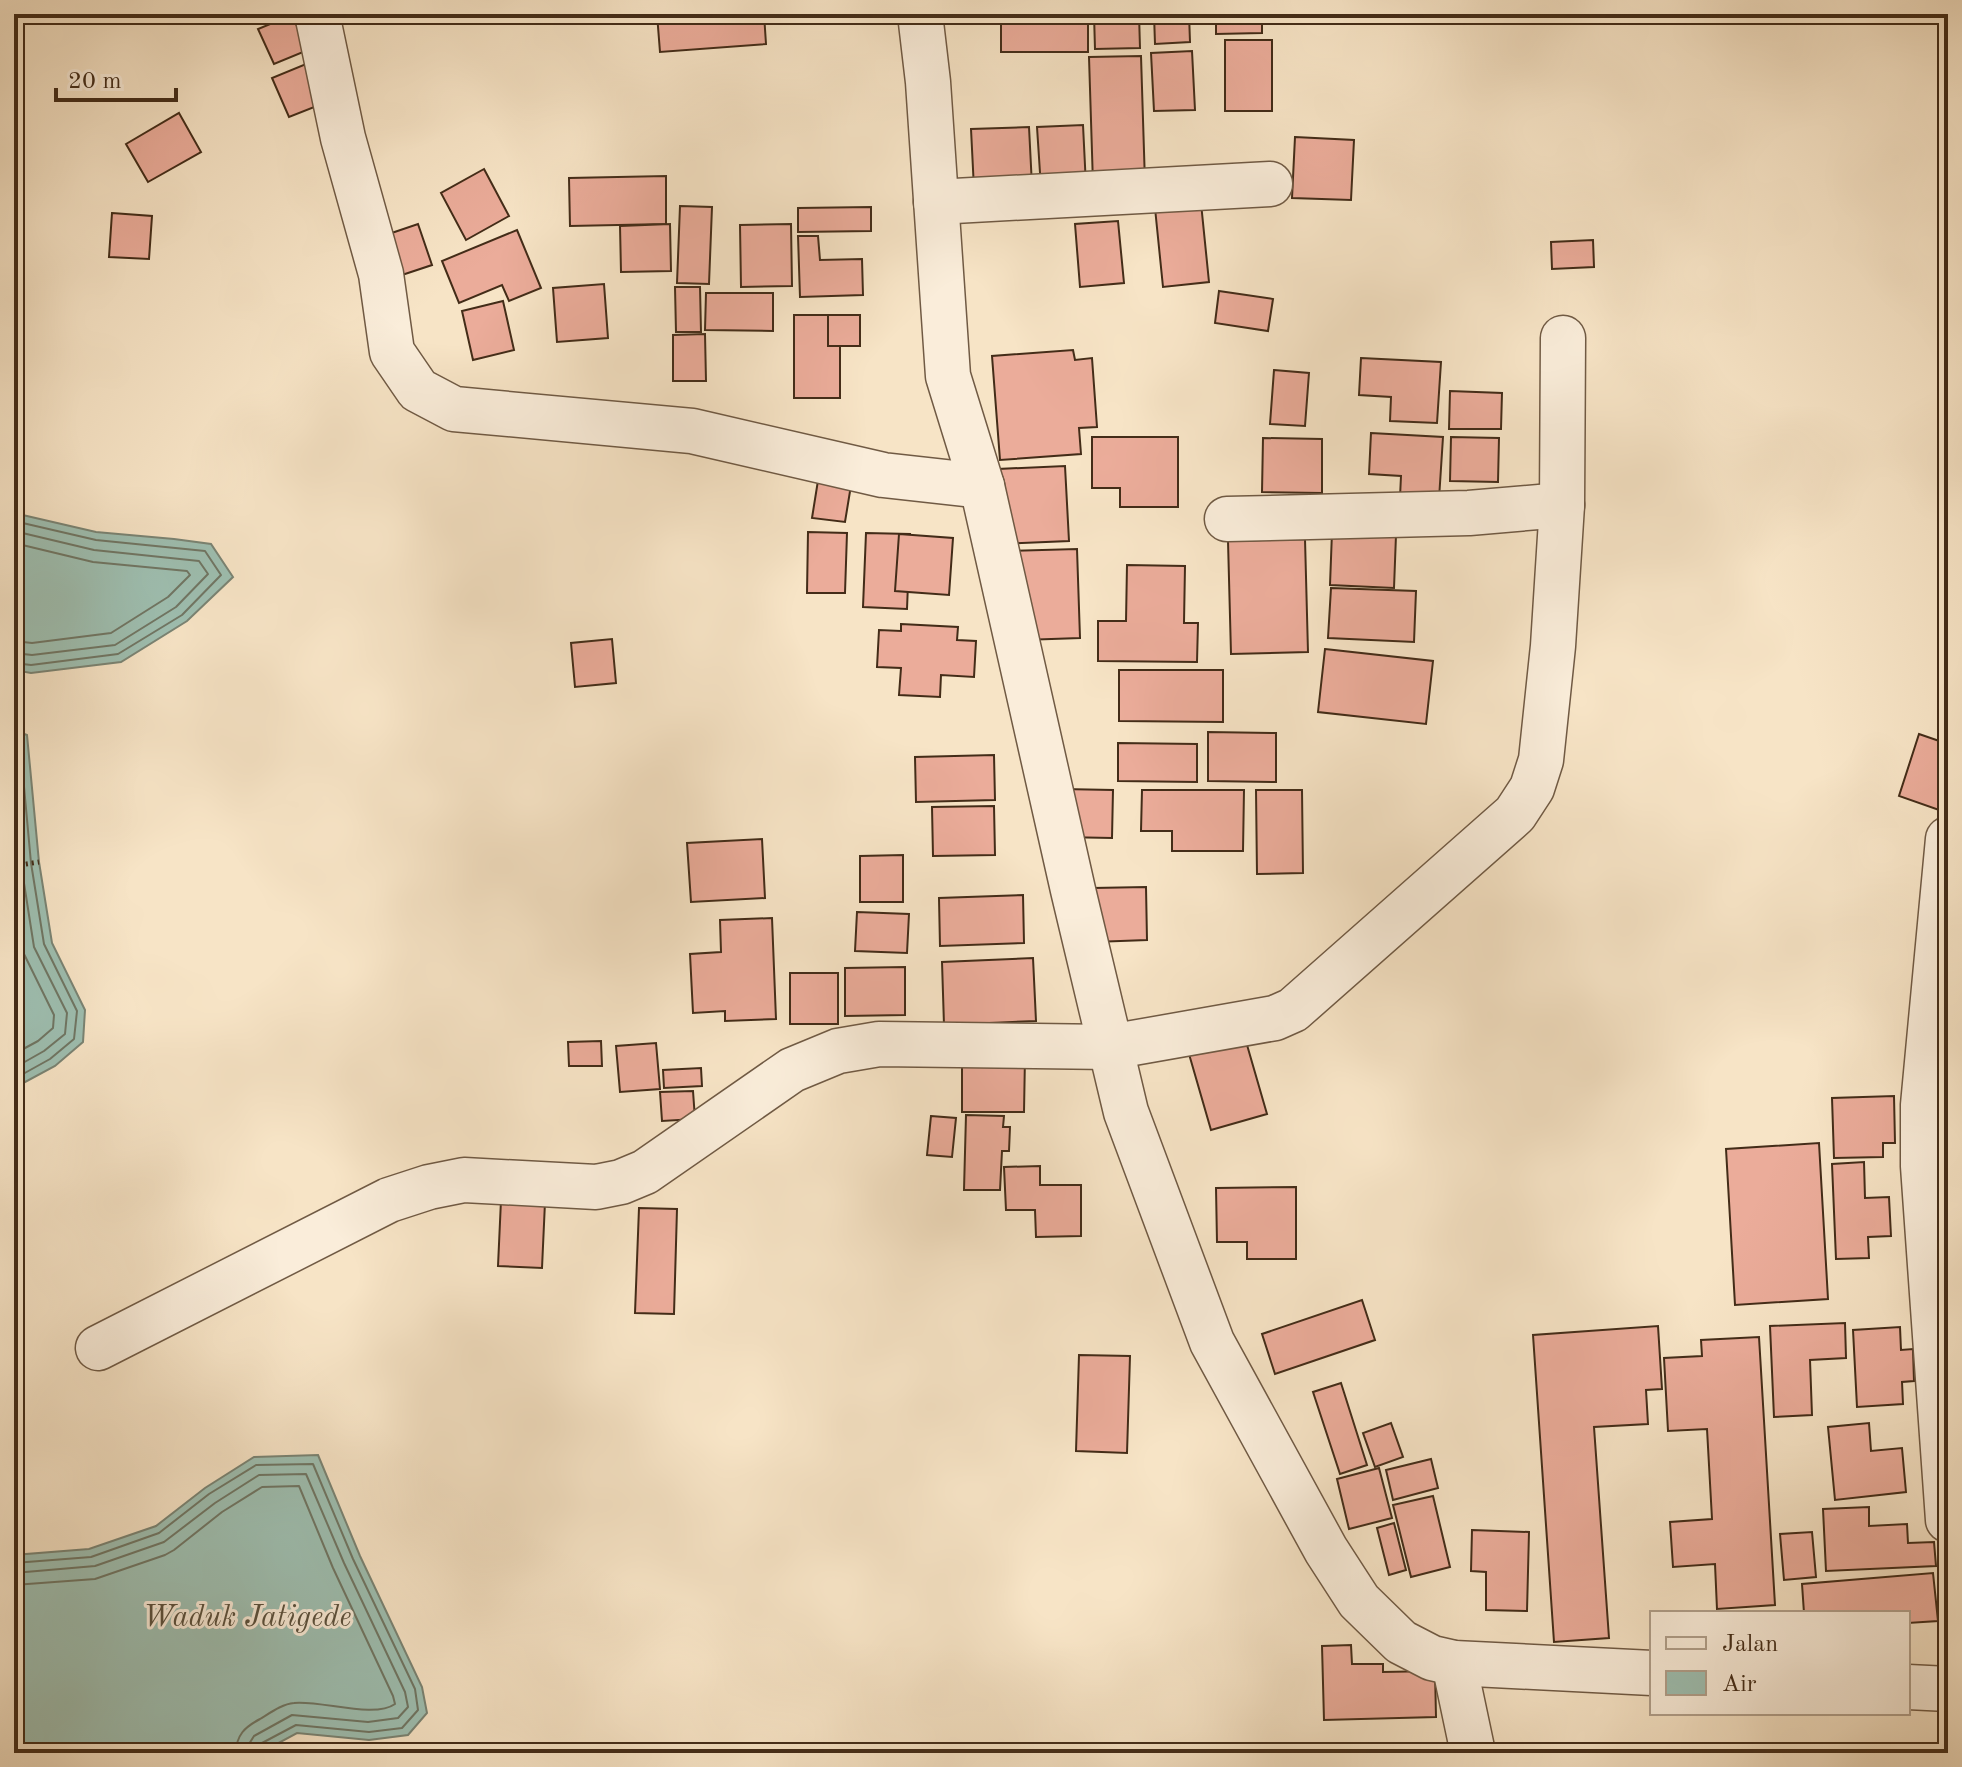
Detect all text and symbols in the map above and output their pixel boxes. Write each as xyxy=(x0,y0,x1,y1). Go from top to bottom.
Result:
scale bar xyxy=(56,52,176,102)
text: 20 m xyxy=(68,70,122,94)
water label: Waduk Jatigede xyxy=(143,1603,351,1633)
legend xyxy=(1650,1611,1910,1715)
text: Jalan xyxy=(1722,1633,1778,1657)
text: Air xyxy=(1722,1673,1757,1697)

